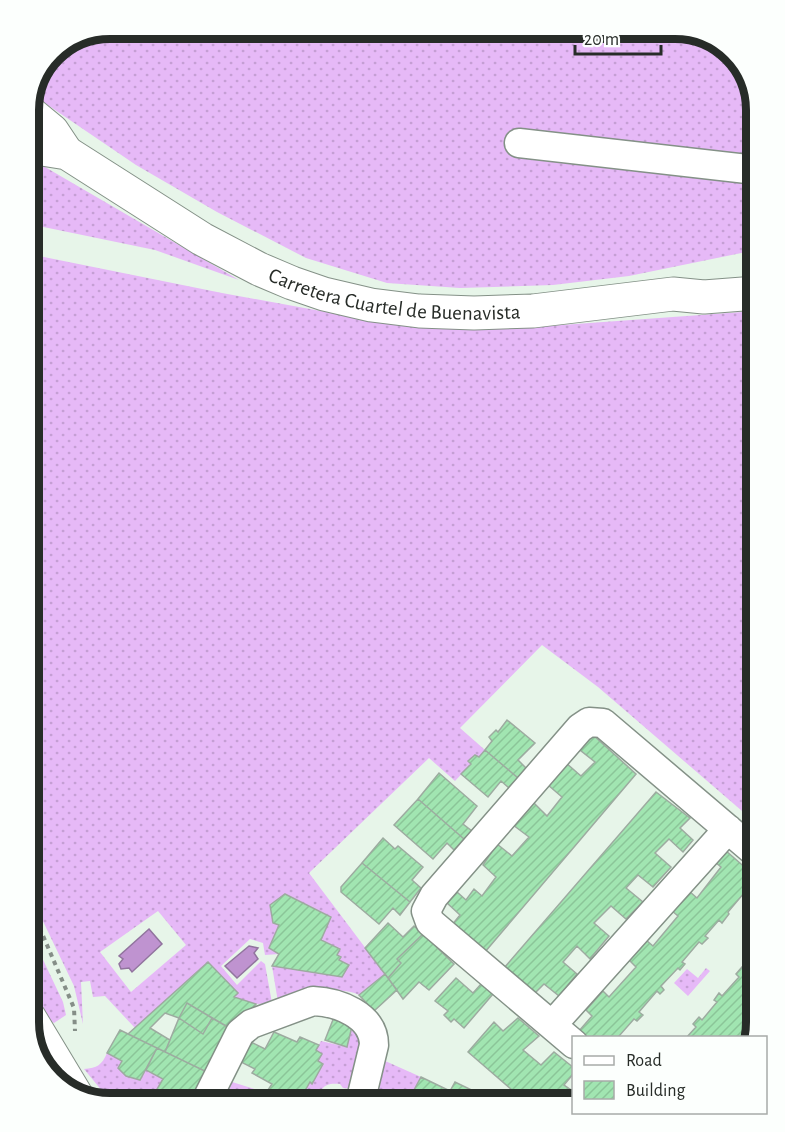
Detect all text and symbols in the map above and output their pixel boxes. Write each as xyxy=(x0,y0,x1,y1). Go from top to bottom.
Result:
scale bar xyxy=(575,18,660,56)
text: 20 m xyxy=(584,31,619,49)
street label: Carretera Cuartel de Buenavista xyxy=(266,264,521,324)
legend xyxy=(572,1036,767,1114)
text: Road xyxy=(626,1052,662,1070)
text: Building xyxy=(626,1082,686,1100)

